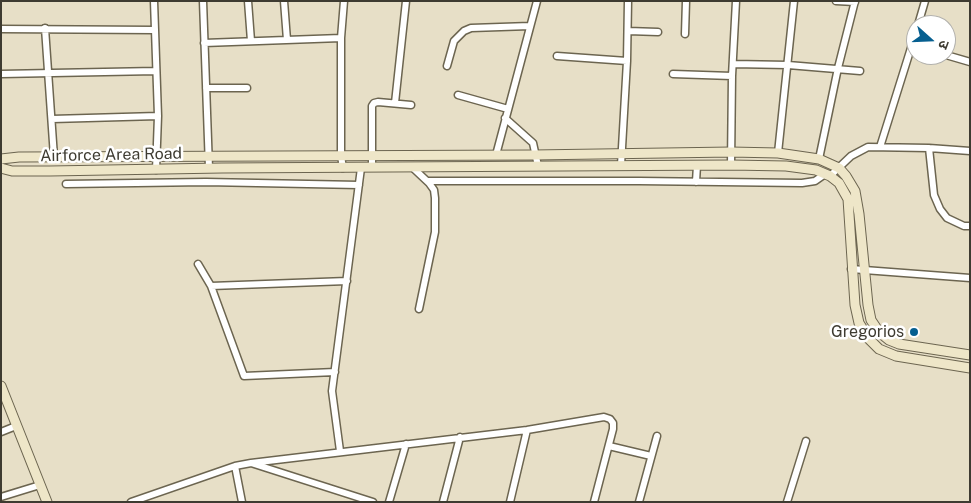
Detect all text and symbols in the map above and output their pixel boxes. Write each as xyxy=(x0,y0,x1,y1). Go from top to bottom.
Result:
north arrow xyxy=(906,15,956,65)
text: उ xyxy=(935,38,953,51)
street label: Airforce Area Road xyxy=(40,144,182,166)
place label: Gregorios xyxy=(831,322,904,342)
marker: Gregorios xyxy=(908,326,920,338)

